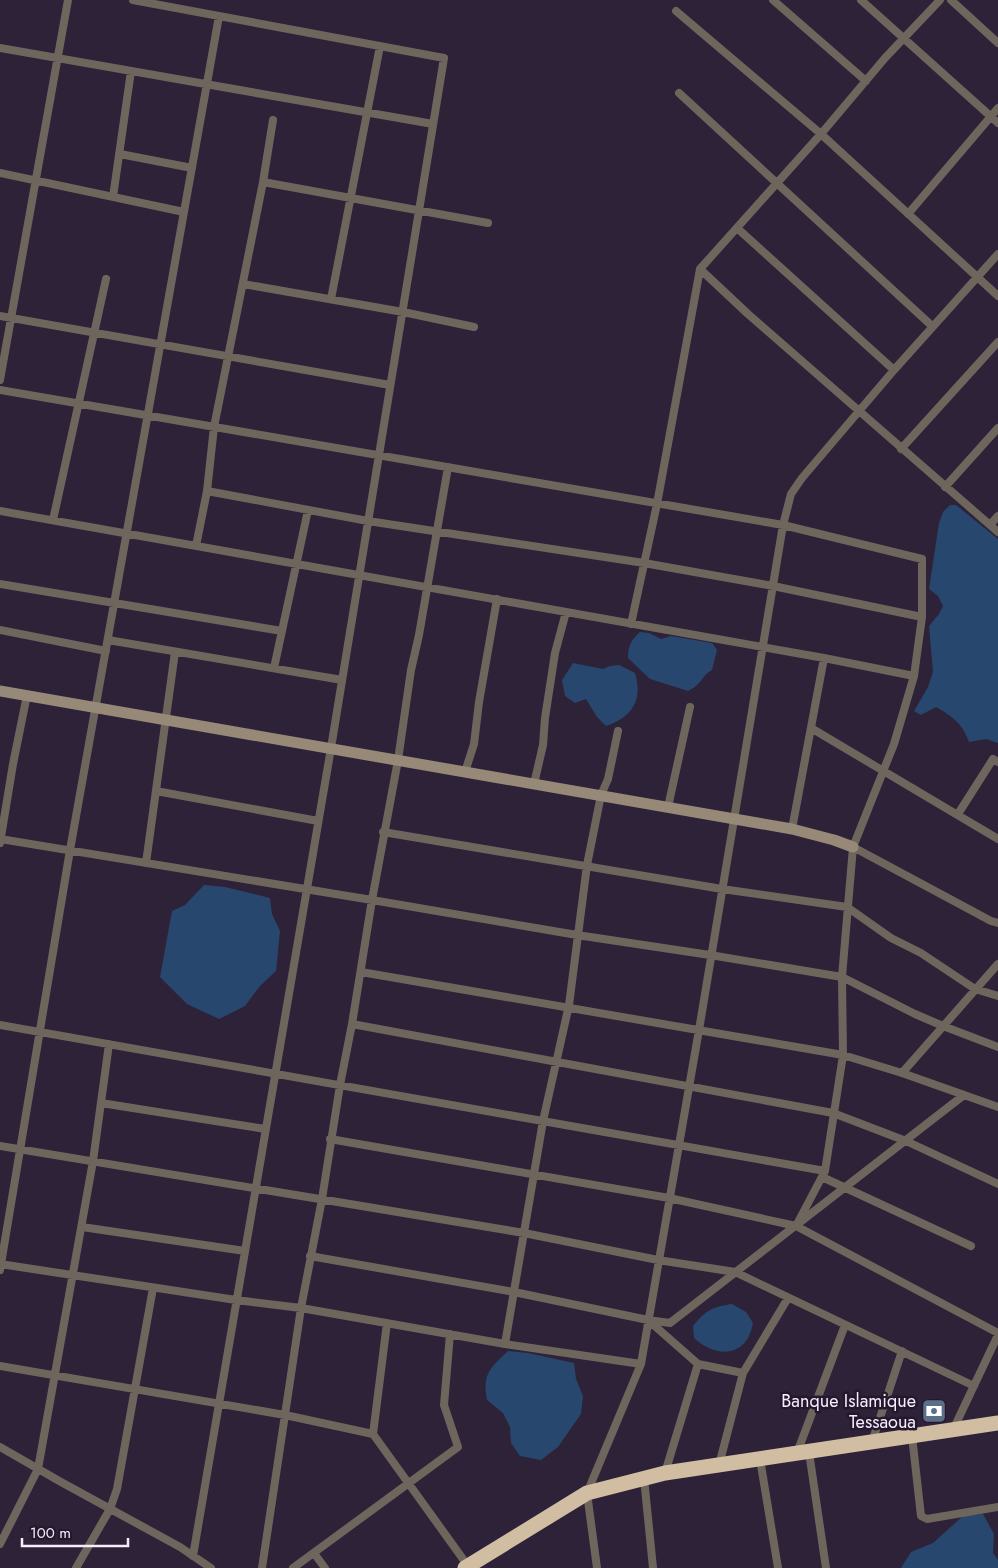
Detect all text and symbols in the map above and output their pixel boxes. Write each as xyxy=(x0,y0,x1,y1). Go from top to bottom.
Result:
place label: Banque Islamique Tessaoua xyxy=(781,1388,916,1435)
bank icon: Banque Islamique Tessaoua xyxy=(921,1398,947,1424)
scale bar xyxy=(22,1516,129,1548)
text: 100 m xyxy=(30,1522,71,1544)

